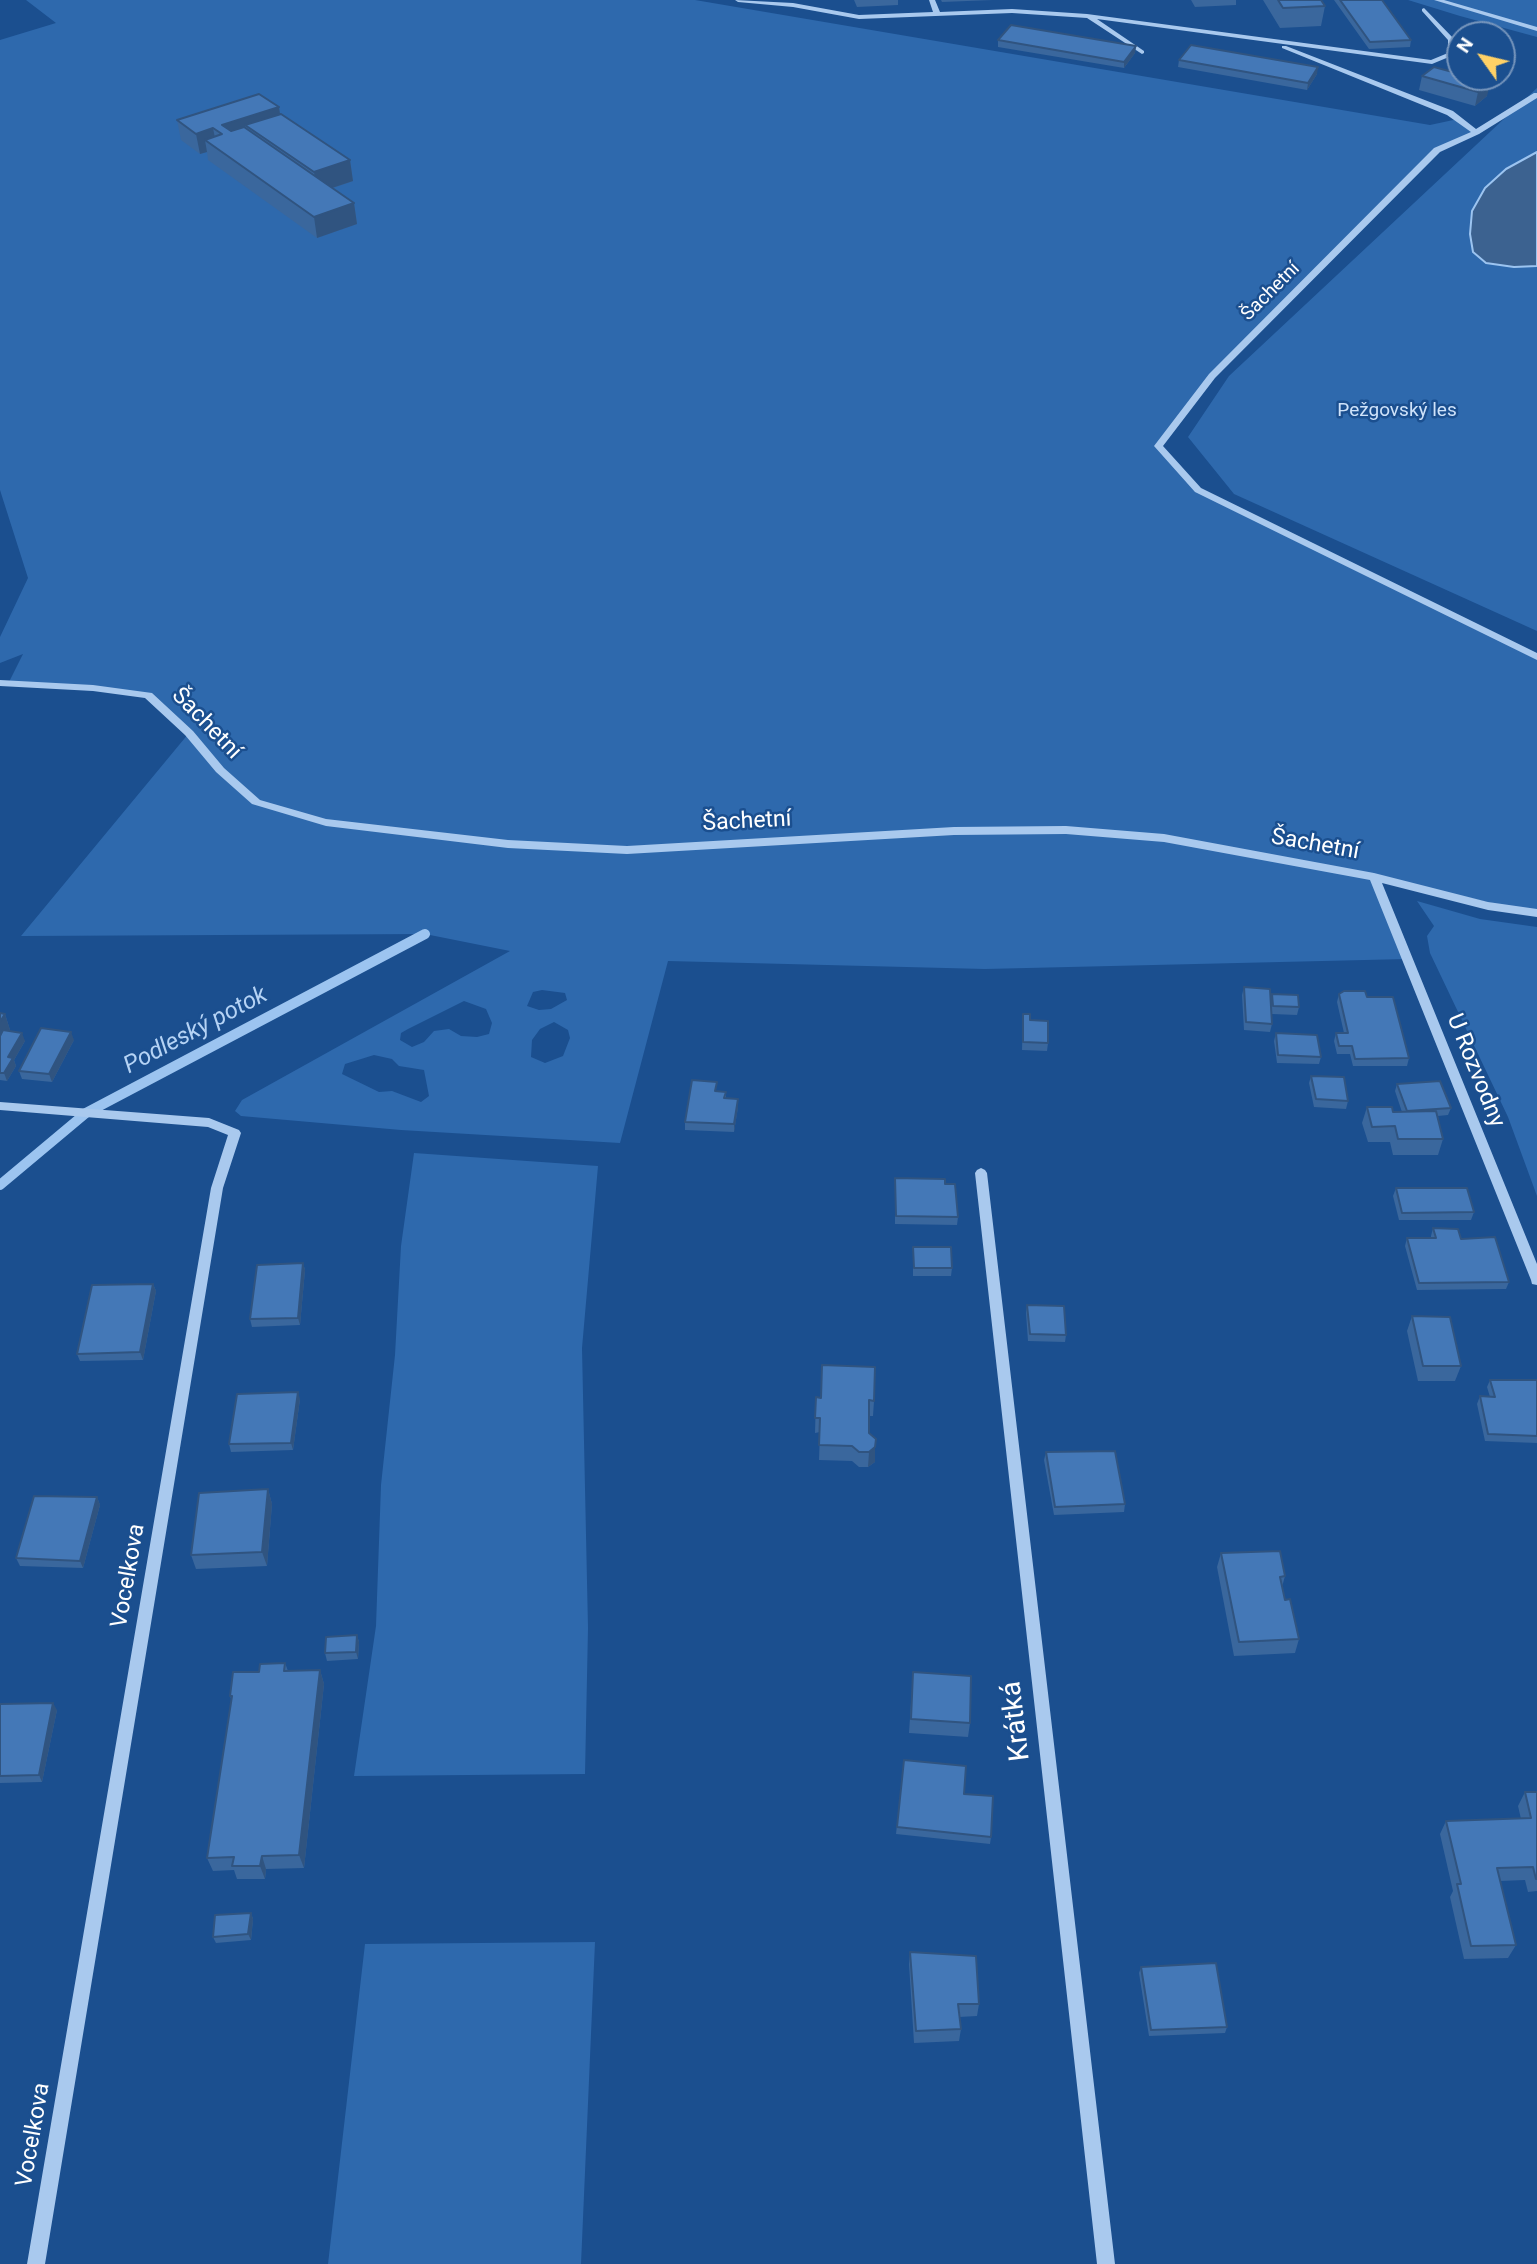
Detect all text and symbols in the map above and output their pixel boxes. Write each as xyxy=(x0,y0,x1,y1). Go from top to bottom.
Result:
north arrow xyxy=(1446,21,1516,91)
text: N xyxy=(1452,33,1478,57)
street label: Šachetní xyxy=(1237,258,1305,326)
park label: Pežgovský les xyxy=(1337,400,1457,422)
street label: Šachetní xyxy=(165,682,247,766)
street label: Šachetní xyxy=(702,806,792,838)
street label: Šachetní xyxy=(1269,824,1361,866)
water label: Podleský potok xyxy=(119,981,273,1081)
street label: U Rozvodny xyxy=(1440,1010,1510,1132)
street label: Vocelkova xyxy=(106,1522,152,1630)
street label: Krátká xyxy=(995,1679,1039,1763)
street label: Vocelkova xyxy=(11,2081,57,2189)

